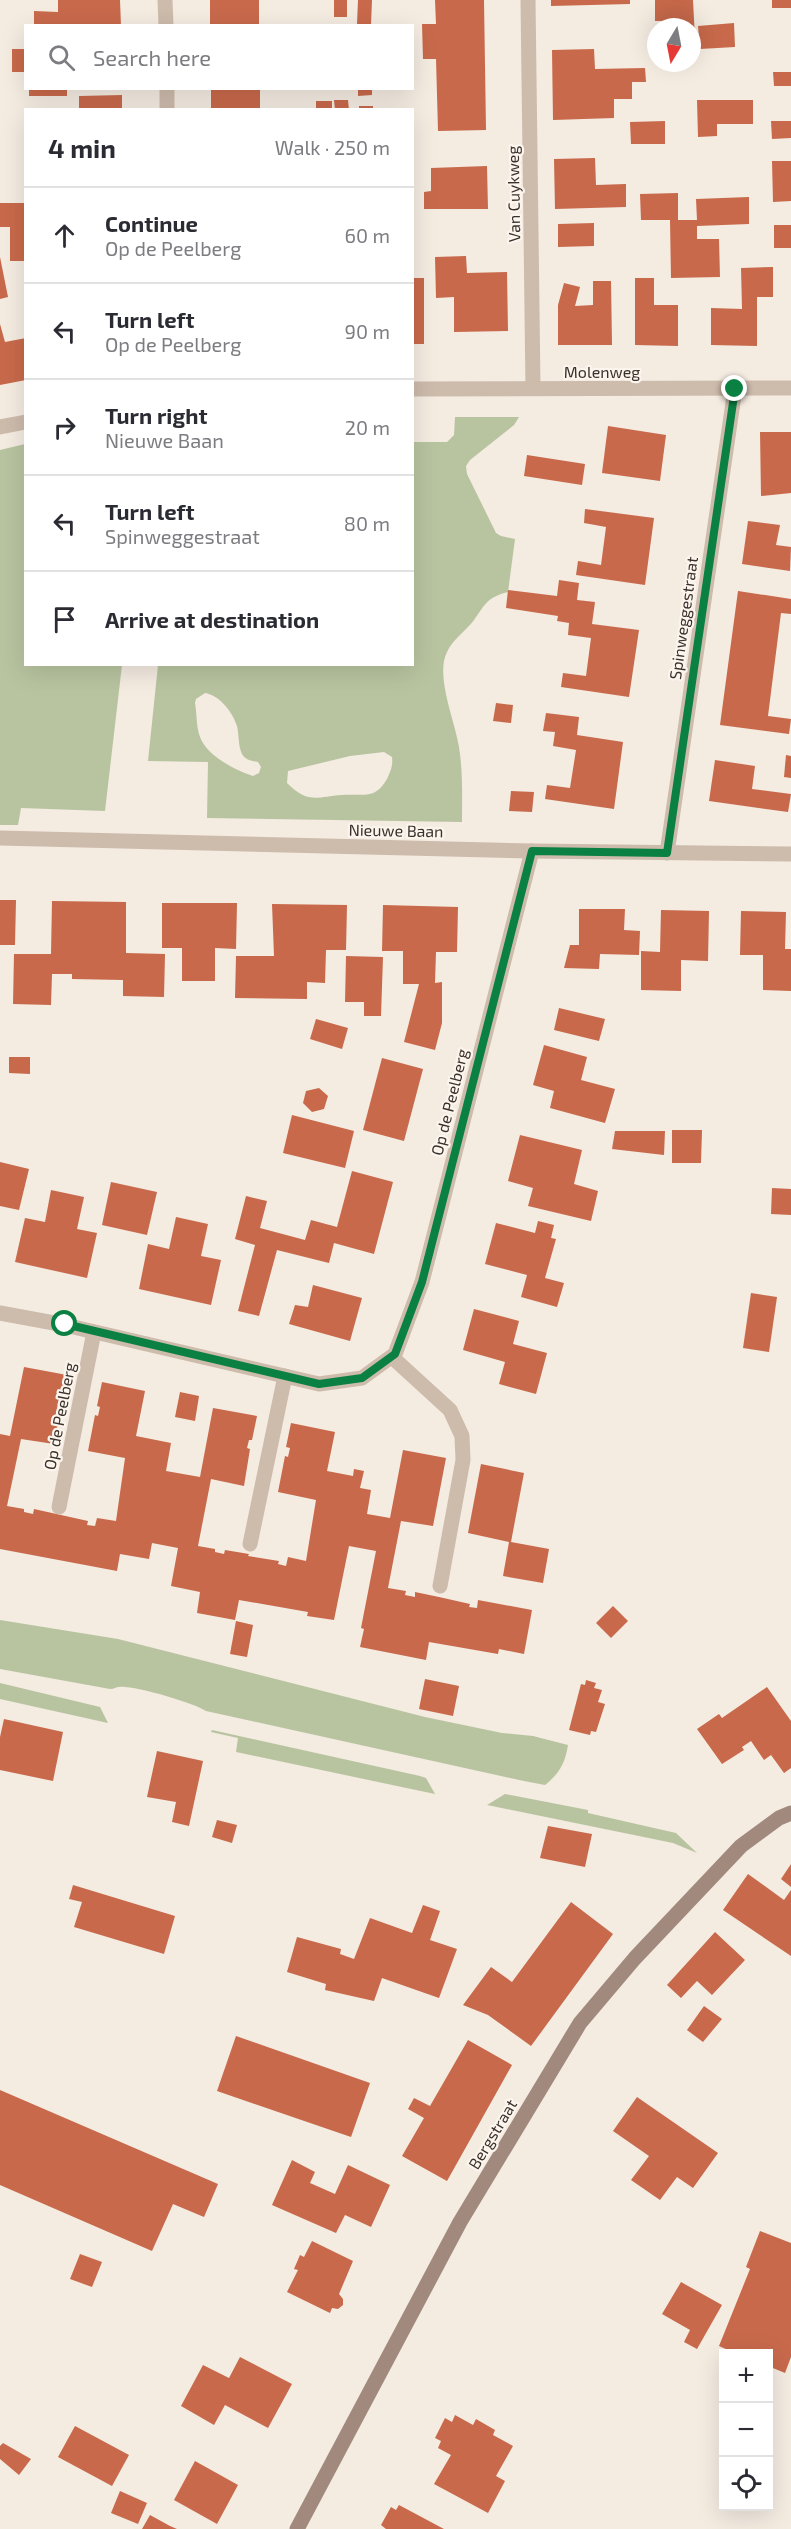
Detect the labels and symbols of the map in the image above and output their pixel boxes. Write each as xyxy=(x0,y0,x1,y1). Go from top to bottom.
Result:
north arrow xyxy=(647,18,701,72)
street label: Van Cuykweg xyxy=(503,146,523,242)
street label: Molenweg xyxy=(564,362,640,381)
route end xyxy=(721,375,747,401)
street label: Spinweggestraat xyxy=(665,555,701,681)
street label: Nieuwe Baan xyxy=(348,820,444,840)
street label: Op de Peelberg xyxy=(427,1047,471,1157)
route start xyxy=(51,1310,77,1336)
street label: Op de Peelberg xyxy=(39,1361,79,1471)
street label: Bergstraat xyxy=(464,2096,520,2172)

